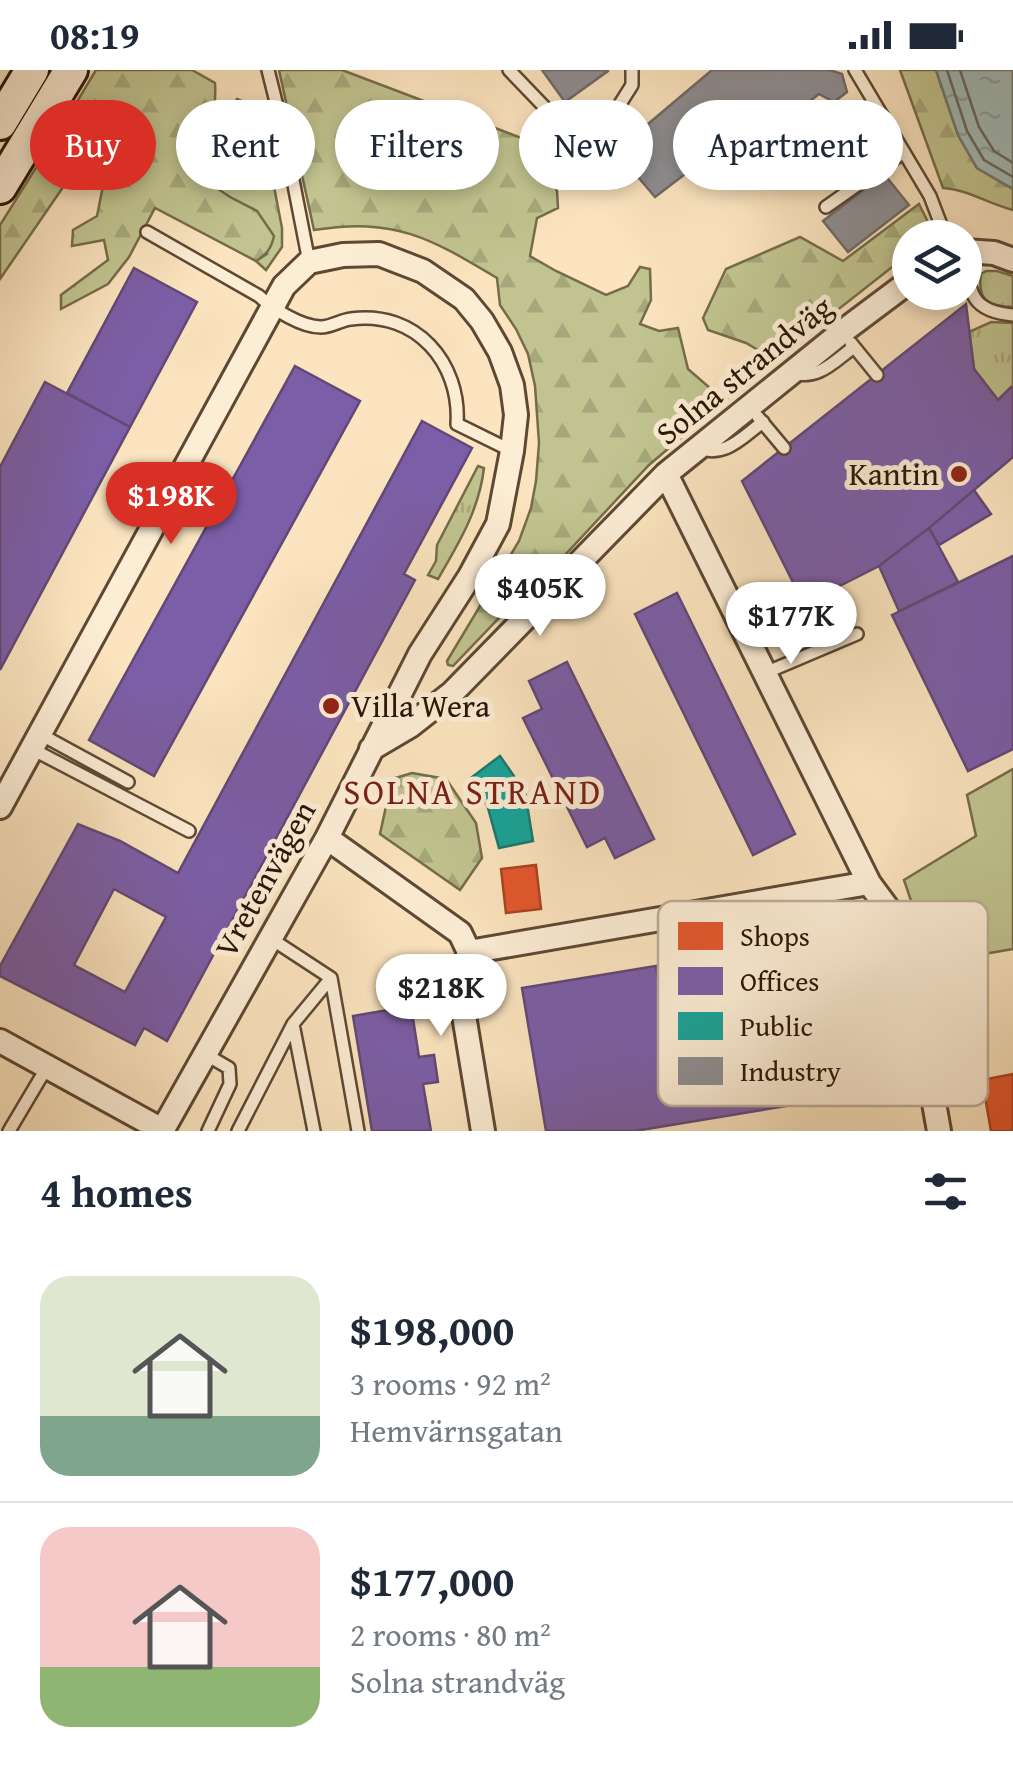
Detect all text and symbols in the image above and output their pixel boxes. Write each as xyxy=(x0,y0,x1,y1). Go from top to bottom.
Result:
text: 08:19 xyxy=(50,7,140,63)
chip: Buy xyxy=(30,100,156,190)
chip: Rent xyxy=(176,100,315,190)
chip: Filters xyxy=(335,100,499,190)
chip: New xyxy=(519,100,653,190)
chip: Apartment xyxy=(673,100,903,190)
map controls xyxy=(892,220,982,310)
button: layers xyxy=(892,220,982,310)
street label: Solna strandväg xyxy=(645,284,842,456)
place label: Kantin xyxy=(849,450,939,497)
pin: $198K xyxy=(101,462,241,547)
marker: Kantin xyxy=(948,463,970,485)
text: $198K xyxy=(128,471,214,518)
pin: $405K xyxy=(470,554,610,639)
text: $405K xyxy=(497,563,583,610)
pin: $177K xyxy=(721,582,861,667)
text: $177K xyxy=(748,591,834,638)
place label: Villa Wera xyxy=(351,682,490,729)
marker: Villa Wera xyxy=(320,695,342,717)
district label: SOLNA STRAND xyxy=(343,766,603,817)
street label: Vretenvägen xyxy=(202,792,327,966)
legend xyxy=(658,901,988,1106)
text: Shops xyxy=(740,915,810,956)
pin: $218K xyxy=(371,954,511,1039)
text: Offices xyxy=(740,960,820,1001)
text: $218K xyxy=(398,963,484,1010)
text: Public xyxy=(740,1005,813,1046)
text: Industry xyxy=(740,1050,841,1091)
text: 4 homes xyxy=(40,1161,193,1222)
icon: filters xyxy=(918,1164,973,1219)
text: $198,000 xyxy=(350,1299,514,1360)
icon: home xyxy=(120,1316,240,1436)
text: 3 rooms · 92 m² xyxy=(350,1360,551,1407)
text: Hemvärnsgatan xyxy=(350,1407,563,1454)
text: $177,000 xyxy=(350,1550,514,1611)
icon: home xyxy=(120,1567,240,1687)
text: 2 rooms · 80 m² xyxy=(350,1611,551,1658)
text: Solna strandväg xyxy=(350,1658,565,1705)

